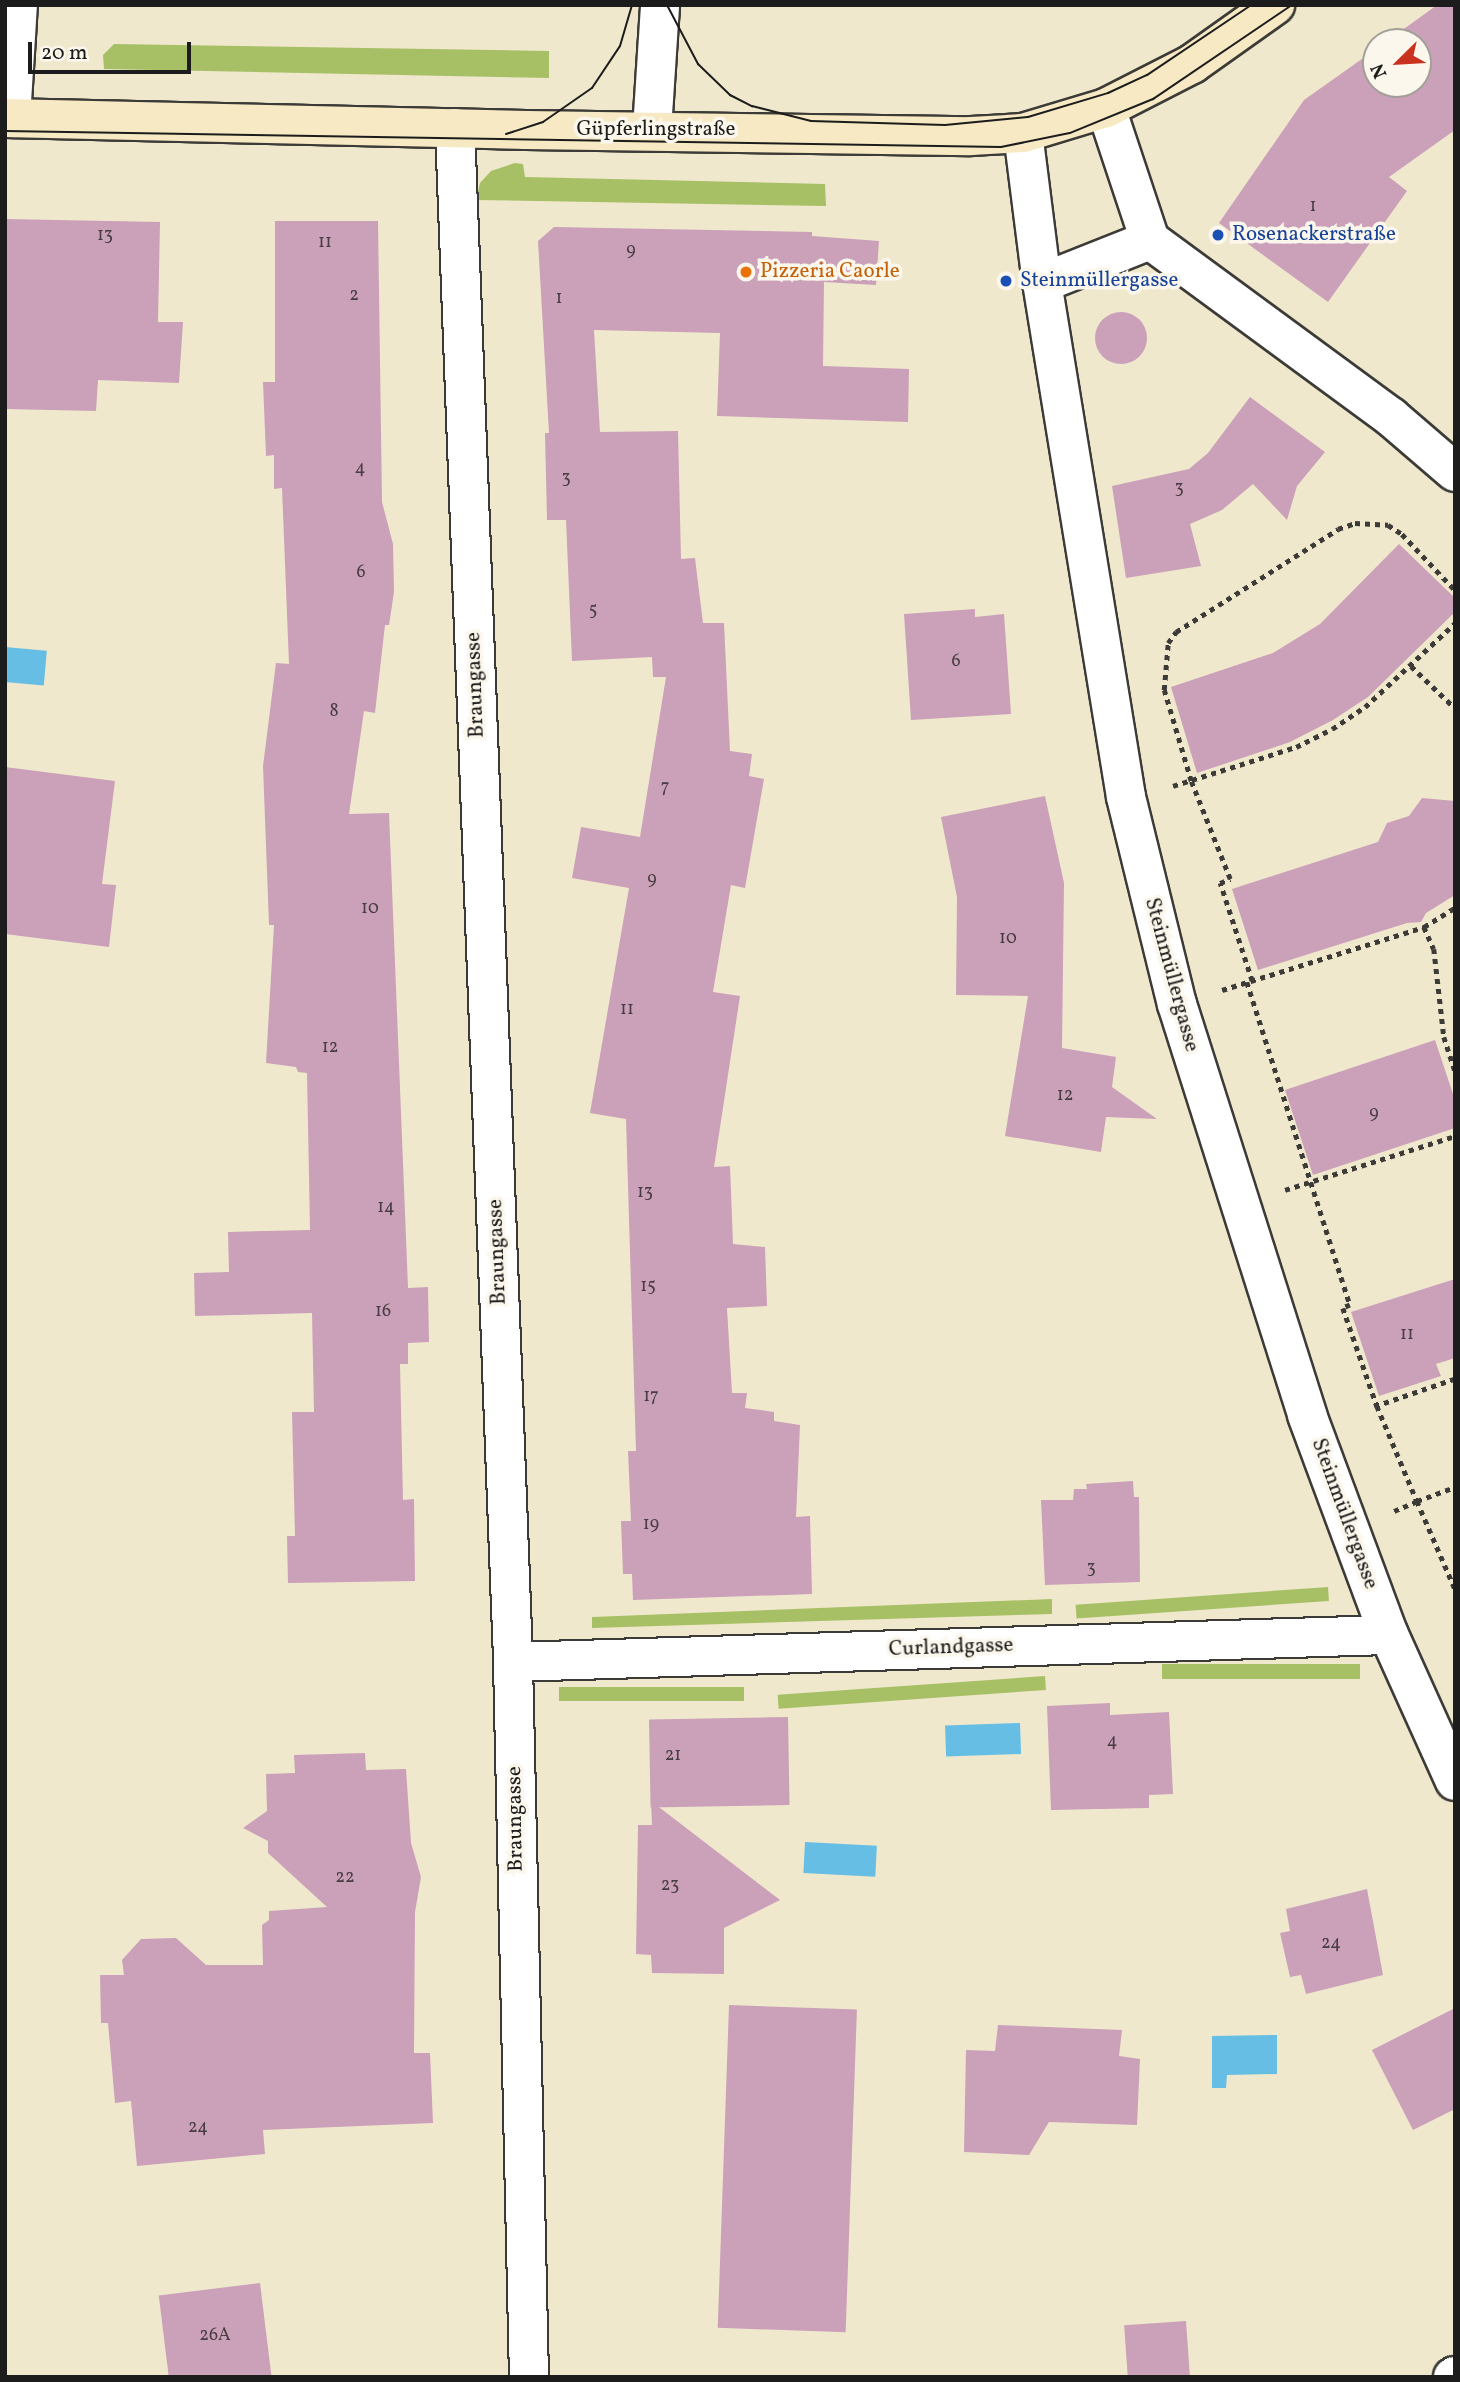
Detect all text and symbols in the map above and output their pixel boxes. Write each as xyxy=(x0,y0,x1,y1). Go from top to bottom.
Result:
scale bar xyxy=(32,28,194,72)
north arrow xyxy=(1362,28,1432,98)
text: 20 m xyxy=(41,39,87,68)
text: N xyxy=(1365,59,1394,82)
street label: Güpferlingstraße xyxy=(576,117,736,143)
house number: 1 xyxy=(1310,196,1316,218)
place label: Rosenackerstraße xyxy=(1232,222,1396,248)
house number: 13 xyxy=(97,225,113,247)
marker: Rosenackerstraße xyxy=(1210,227,1226,243)
house number: 11 xyxy=(318,232,332,254)
house number: 9 xyxy=(626,240,636,262)
place label: Pizzeria Caorle xyxy=(760,259,900,285)
marker: Pizzeria Caorle xyxy=(738,264,754,280)
place label: Steinmüllergasse xyxy=(1020,268,1178,294)
marker: Steinmüllergasse xyxy=(998,273,1014,289)
house number: 2 xyxy=(349,285,359,307)
house number: 1 xyxy=(556,288,562,310)
house number: 4 xyxy=(355,458,365,480)
house number: 3 xyxy=(561,468,571,490)
house number: 3 xyxy=(1174,478,1184,500)
house number: 6 xyxy=(356,562,366,584)
house number: 5 xyxy=(589,600,597,622)
street label: Braungasse xyxy=(462,632,490,738)
house number: 6 xyxy=(951,651,961,673)
house number: 8 xyxy=(329,701,339,723)
house number: 7 xyxy=(661,777,669,799)
house number: 9 xyxy=(647,869,657,891)
street label: Steinmüllergasse xyxy=(1138,895,1204,1055)
house number: 10 xyxy=(361,898,379,920)
house number: 10 xyxy=(999,928,1017,950)
house number: 11 xyxy=(620,999,634,1021)
house number: 12 xyxy=(322,1037,338,1059)
house number: 12 xyxy=(1057,1085,1073,1107)
house number: 9 xyxy=(1369,1103,1379,1125)
house number: 13 xyxy=(637,1182,653,1204)
house number: 14 xyxy=(377,1197,395,1219)
street label: Braungasse xyxy=(484,1199,512,1305)
house number: 15 xyxy=(640,1276,656,1298)
house number: 16 xyxy=(375,1301,391,1323)
house number: 11 xyxy=(1400,1324,1414,1346)
house number: 17 xyxy=(643,1386,659,1408)
street label: Steinmüllergasse xyxy=(1305,1435,1383,1593)
house number: 19 xyxy=(643,1514,659,1536)
house number: 3 xyxy=(1086,1558,1096,1580)
street label: Curlandgasse xyxy=(888,1633,1014,1663)
house number: 4 xyxy=(1107,1731,1117,1753)
house number: 21 xyxy=(665,1745,681,1767)
street label: Braungasse xyxy=(502,1766,530,1872)
house number: 22 xyxy=(335,1867,355,1889)
house number: 23 xyxy=(661,1875,679,1897)
house number: 24 xyxy=(1321,1933,1341,1955)
house number: 24 xyxy=(188,2117,208,2139)
house number: 26A xyxy=(199,2325,231,2347)

